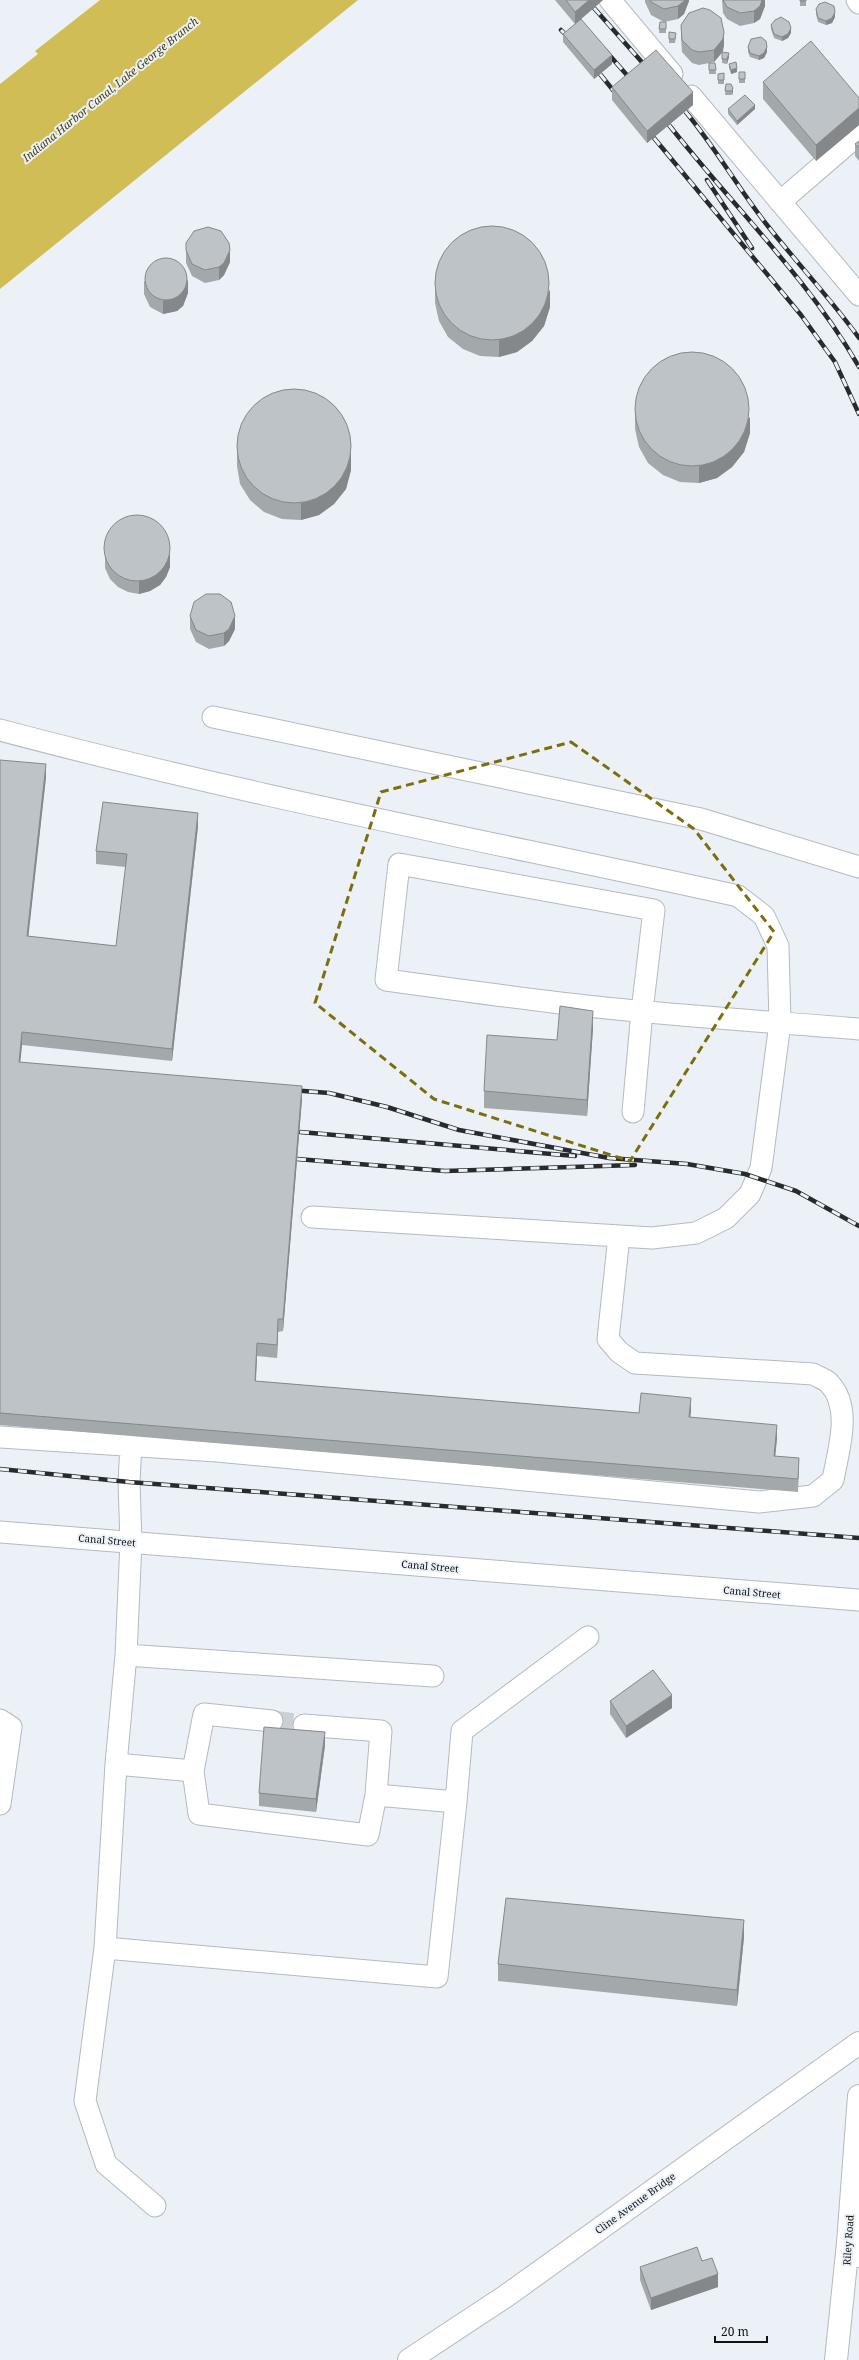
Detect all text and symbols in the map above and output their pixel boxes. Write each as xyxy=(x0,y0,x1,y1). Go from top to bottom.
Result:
water label: Indiana Harbor Canal, Lake George Branch xyxy=(18,13,201,165)
street label: Canal Street xyxy=(78,1531,137,1550)
street label: Canal Street xyxy=(401,1557,460,1576)
street label: Canal Street xyxy=(723,1583,782,1602)
street label: Cline Avenue Bridge xyxy=(592,2169,678,2237)
street label: Riley Road xyxy=(839,2214,857,2266)
scale bar xyxy=(715,2318,767,2344)
text: 20 m xyxy=(721,2323,749,2340)

